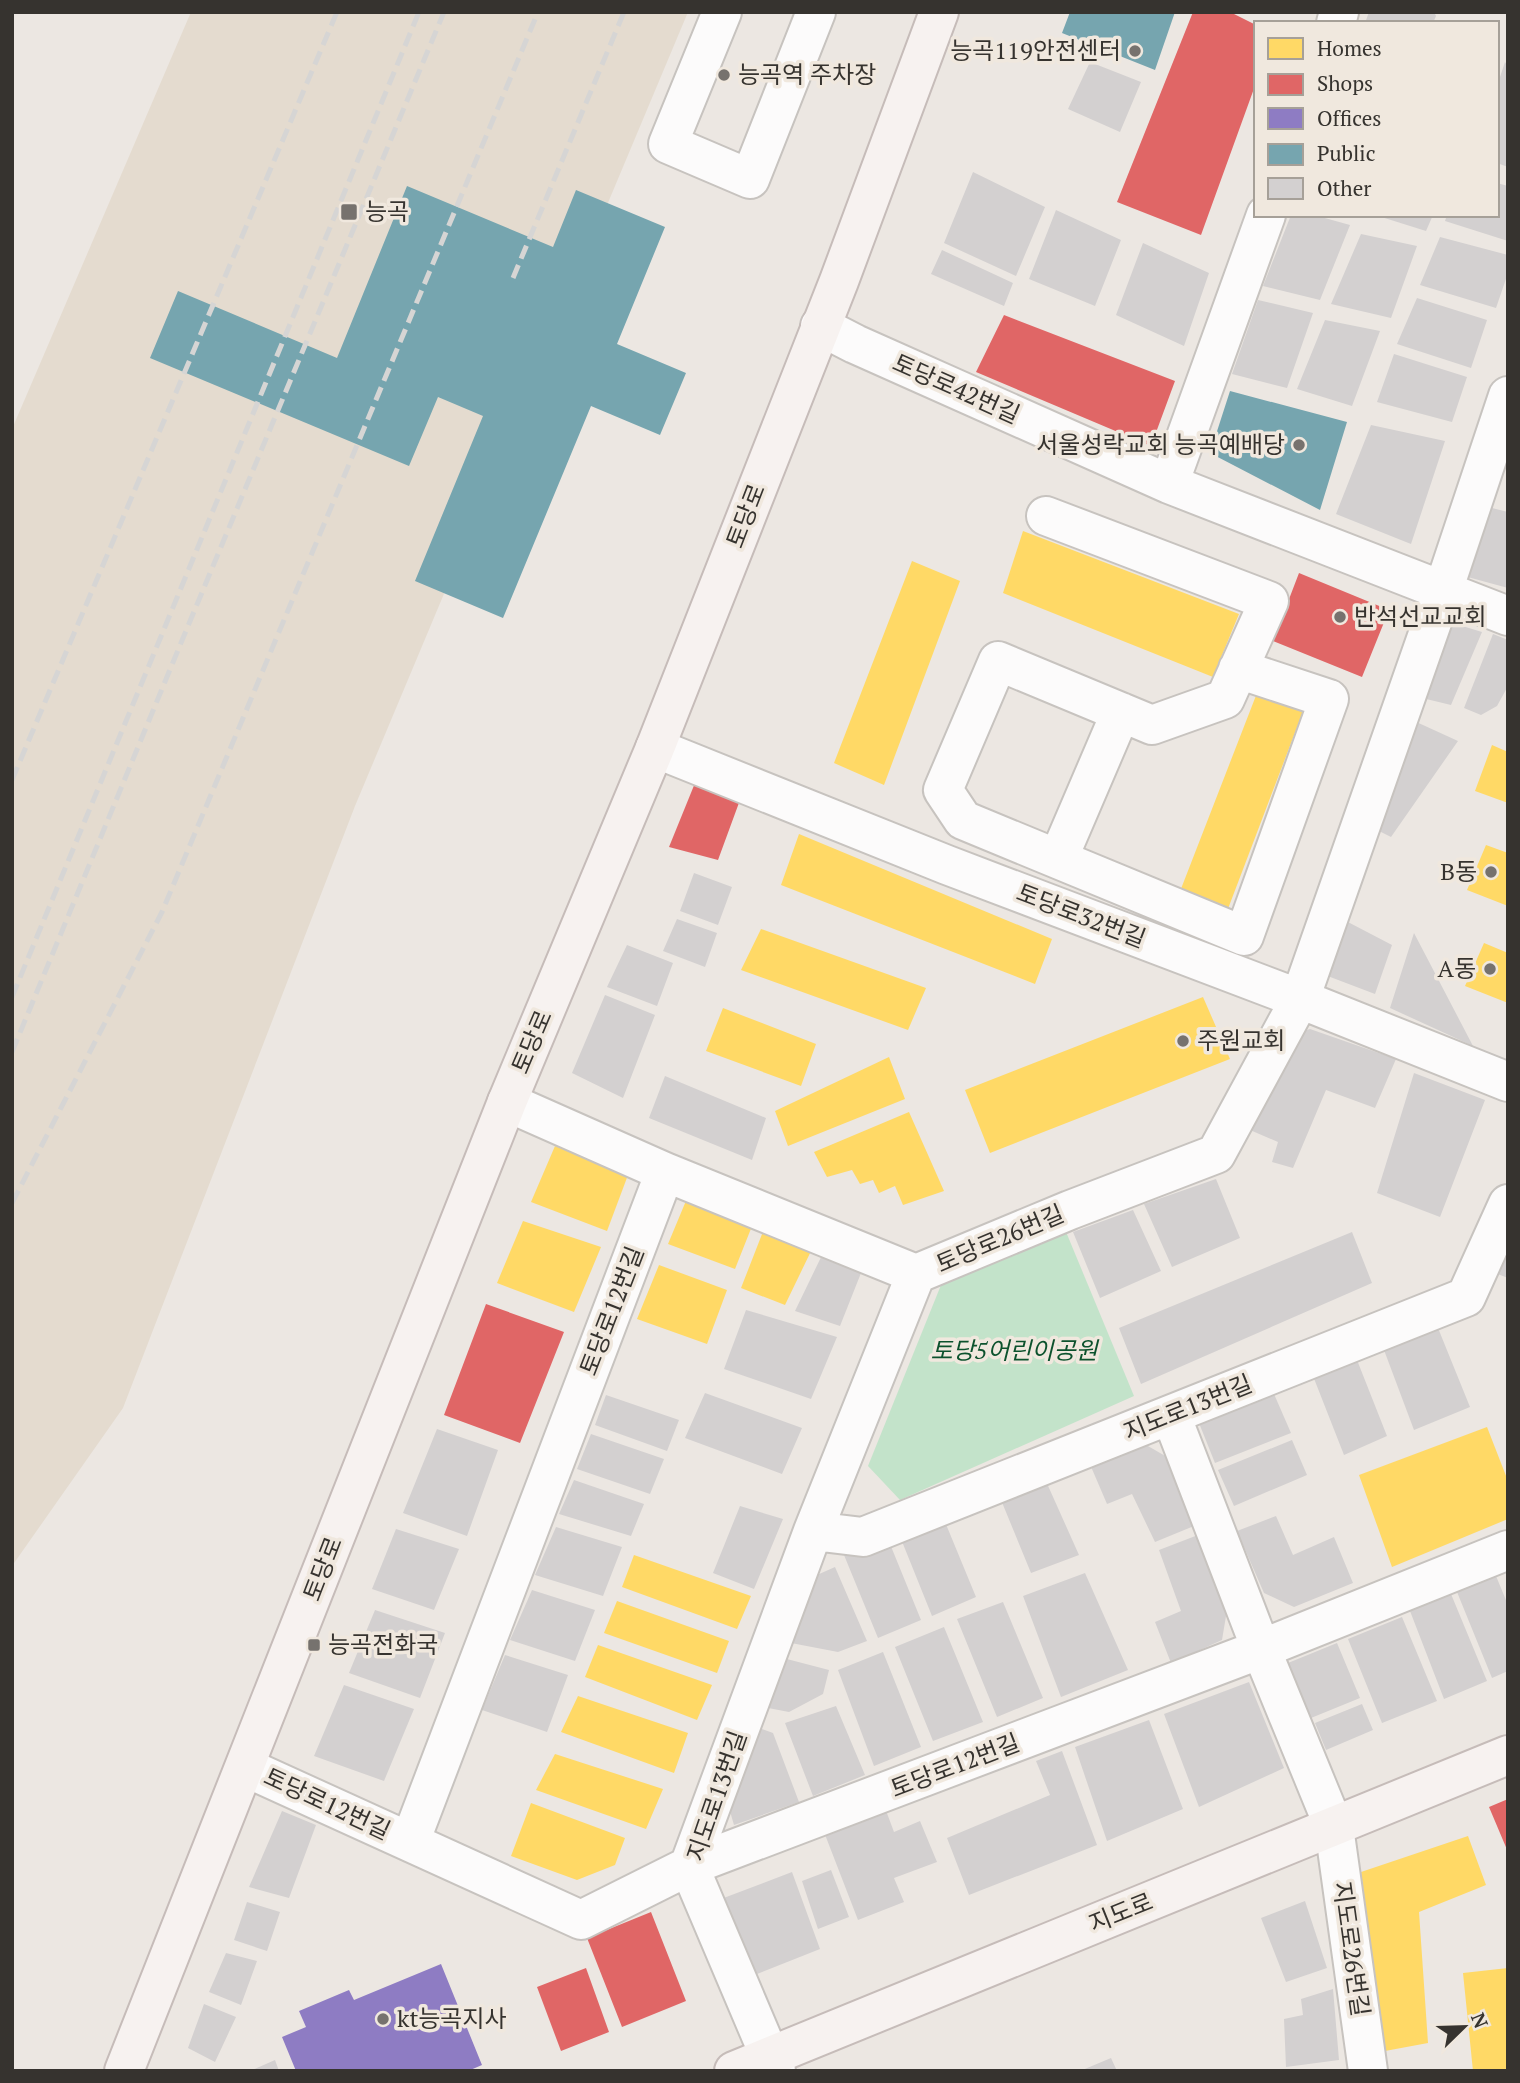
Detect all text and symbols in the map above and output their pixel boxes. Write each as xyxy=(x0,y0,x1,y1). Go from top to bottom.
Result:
legend xyxy=(1254,21,1499,217)
place label: 능곡119안전센터 xyxy=(950,34,1121,66)
text: Homes xyxy=(1317,34,1382,62)
marker: 능곡119안전센터 xyxy=(1127,43,1143,59)
place label: 능곡역 주차장 xyxy=(738,58,876,90)
marker: 능곡역 주차장 xyxy=(716,67,732,83)
text: Shops xyxy=(1317,69,1373,97)
text: Offices xyxy=(1317,104,1381,132)
text: Public xyxy=(1317,139,1375,167)
text: Other xyxy=(1317,174,1371,202)
place label: 능곡 xyxy=(365,195,409,227)
marker: 능곡 xyxy=(339,202,359,222)
street label: 토당로42번길 xyxy=(888,346,1025,430)
place label: 서울성락교회 능곡예배당 xyxy=(1036,428,1285,460)
marker: 서울성락교회 능곡예배당 xyxy=(1291,437,1307,453)
street label: 토당로 xyxy=(718,479,772,552)
place label: 반석선교교회 xyxy=(1354,600,1486,632)
marker: 반석선교교회 xyxy=(1332,609,1348,625)
place label: B동 xyxy=(1440,855,1477,887)
marker: B동 xyxy=(1483,864,1499,880)
street label: 토당로32번길 xyxy=(1012,876,1151,954)
place label: A동 xyxy=(1438,952,1476,984)
marker: A동 xyxy=(1482,961,1498,977)
street label: 토당로 xyxy=(503,1005,559,1078)
place label: 주원교회 xyxy=(1197,1024,1285,1056)
marker: 주원교회 xyxy=(1175,1033,1191,1049)
street label: 토당로26번길 xyxy=(931,1197,1068,1279)
street label: 토당로12번길 xyxy=(572,1241,650,1380)
park label: 토당5어린이공원 xyxy=(930,1334,1099,1366)
street label: 지도로13번길 xyxy=(1119,1367,1257,1447)
street label: 토당로 xyxy=(295,1532,349,1605)
place label: 능곡전화국 xyxy=(328,1628,438,1660)
marker: 능곡전화국 xyxy=(306,1637,322,1653)
street label: 지도로13번길 xyxy=(679,1726,753,1865)
street label: 토당로12번길 xyxy=(885,1726,1024,1804)
street label: 토당로12번길 xyxy=(259,1760,396,1846)
street label: 지도로26번길 xyxy=(1327,1879,1377,2018)
street label: 지도로 xyxy=(1084,1885,1157,1939)
north arrow xyxy=(1429,1992,1499,2062)
place label: kt능곡지사 xyxy=(397,2002,507,2034)
text: N xyxy=(1466,2009,1495,2032)
marker: kt능곡지사 xyxy=(375,2011,391,2027)

